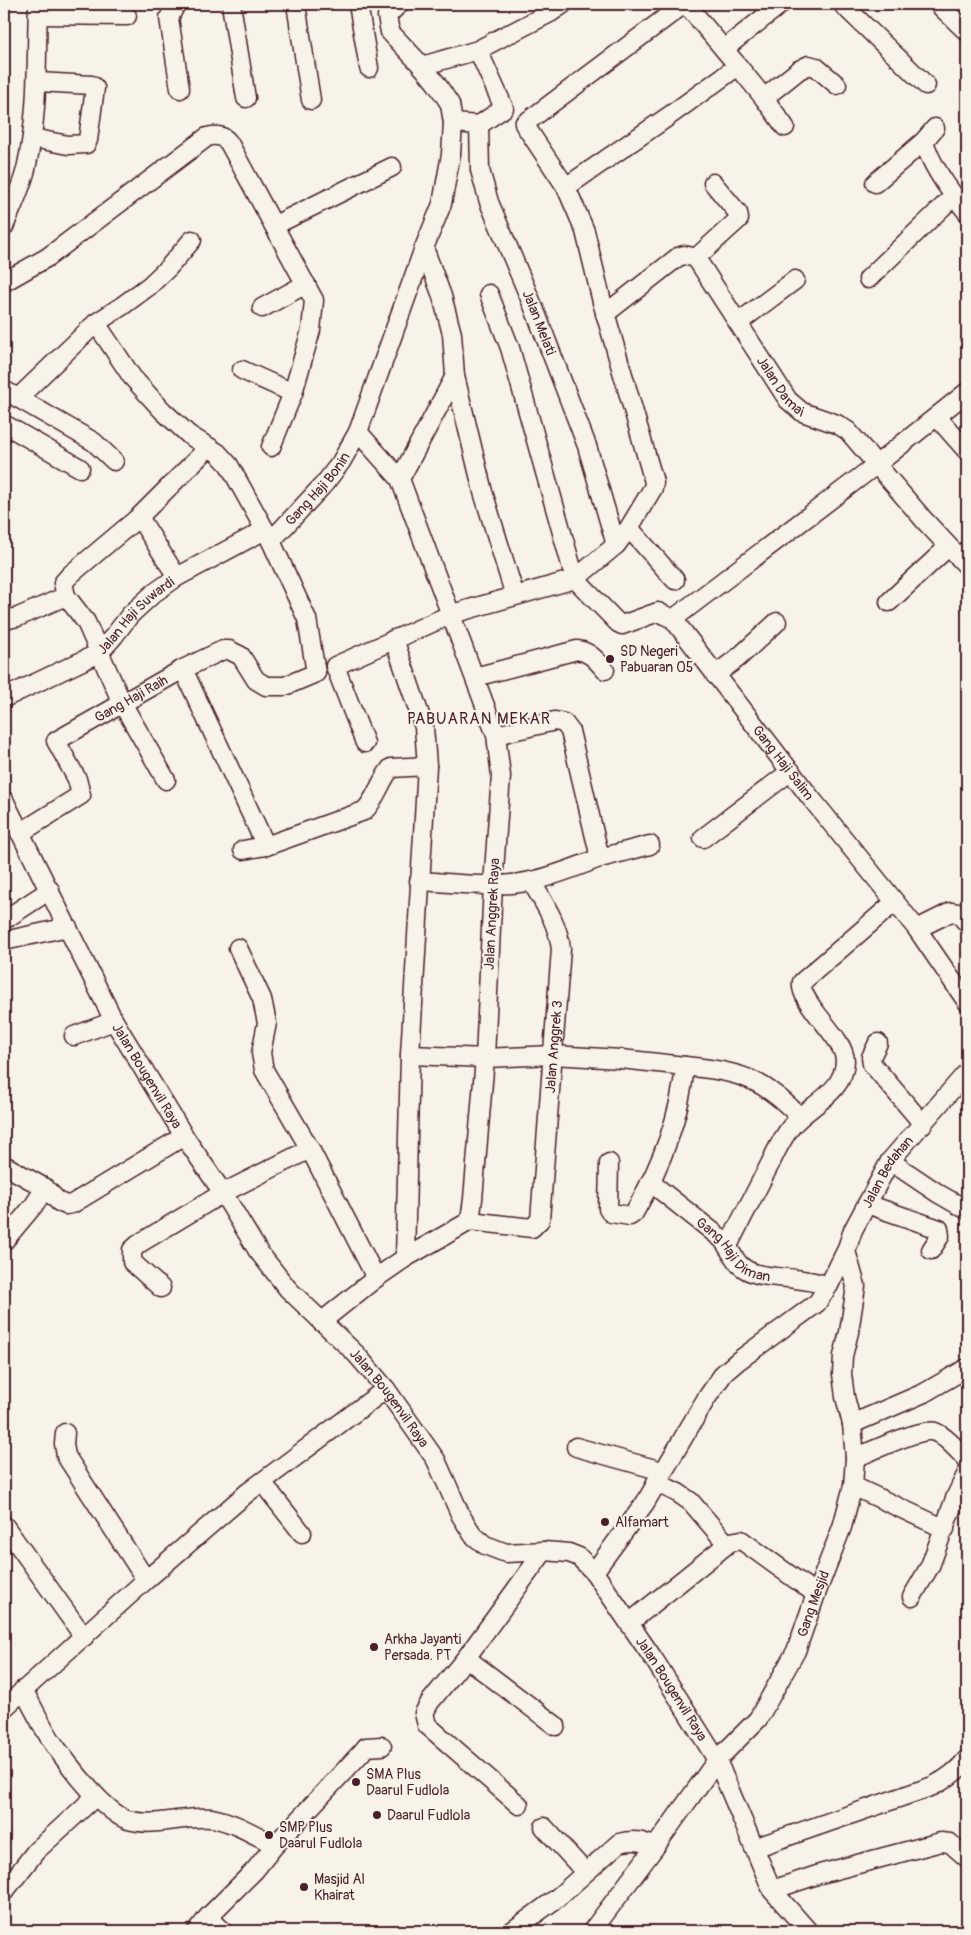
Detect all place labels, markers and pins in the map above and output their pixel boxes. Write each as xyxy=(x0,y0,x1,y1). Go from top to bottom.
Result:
place label: SD Negeri Pabuaran 05 xyxy=(620,643,693,676)
marker: SD Negeri Pabuaran 05 xyxy=(604,653,616,665)
place label: Alfamart xyxy=(615,1514,669,1531)
marker: Alfamart xyxy=(599,1516,611,1528)
place label: Arkha Jayanti Persada. PT xyxy=(384,1631,462,1664)
marker: Arkha Jayanti Persada. PT xyxy=(368,1641,380,1653)
place label: SMA Plus Daarul Fudlola xyxy=(366,1766,449,1799)
marker: SMA Plus Daarul Fudlola xyxy=(350,1776,362,1788)
place label: Daarul Fudlola xyxy=(387,1807,470,1824)
marker: Daarul Fudlola xyxy=(371,1809,383,1821)
place label: SMP Plus Daarul Fudlola xyxy=(279,1819,362,1852)
marker: SMP Plus Daarul Fudlola xyxy=(263,1829,275,1841)
place label: Masjid Al Khairat xyxy=(314,1871,365,1904)
marker: Masjid Al Khairat xyxy=(298,1881,310,1893)

